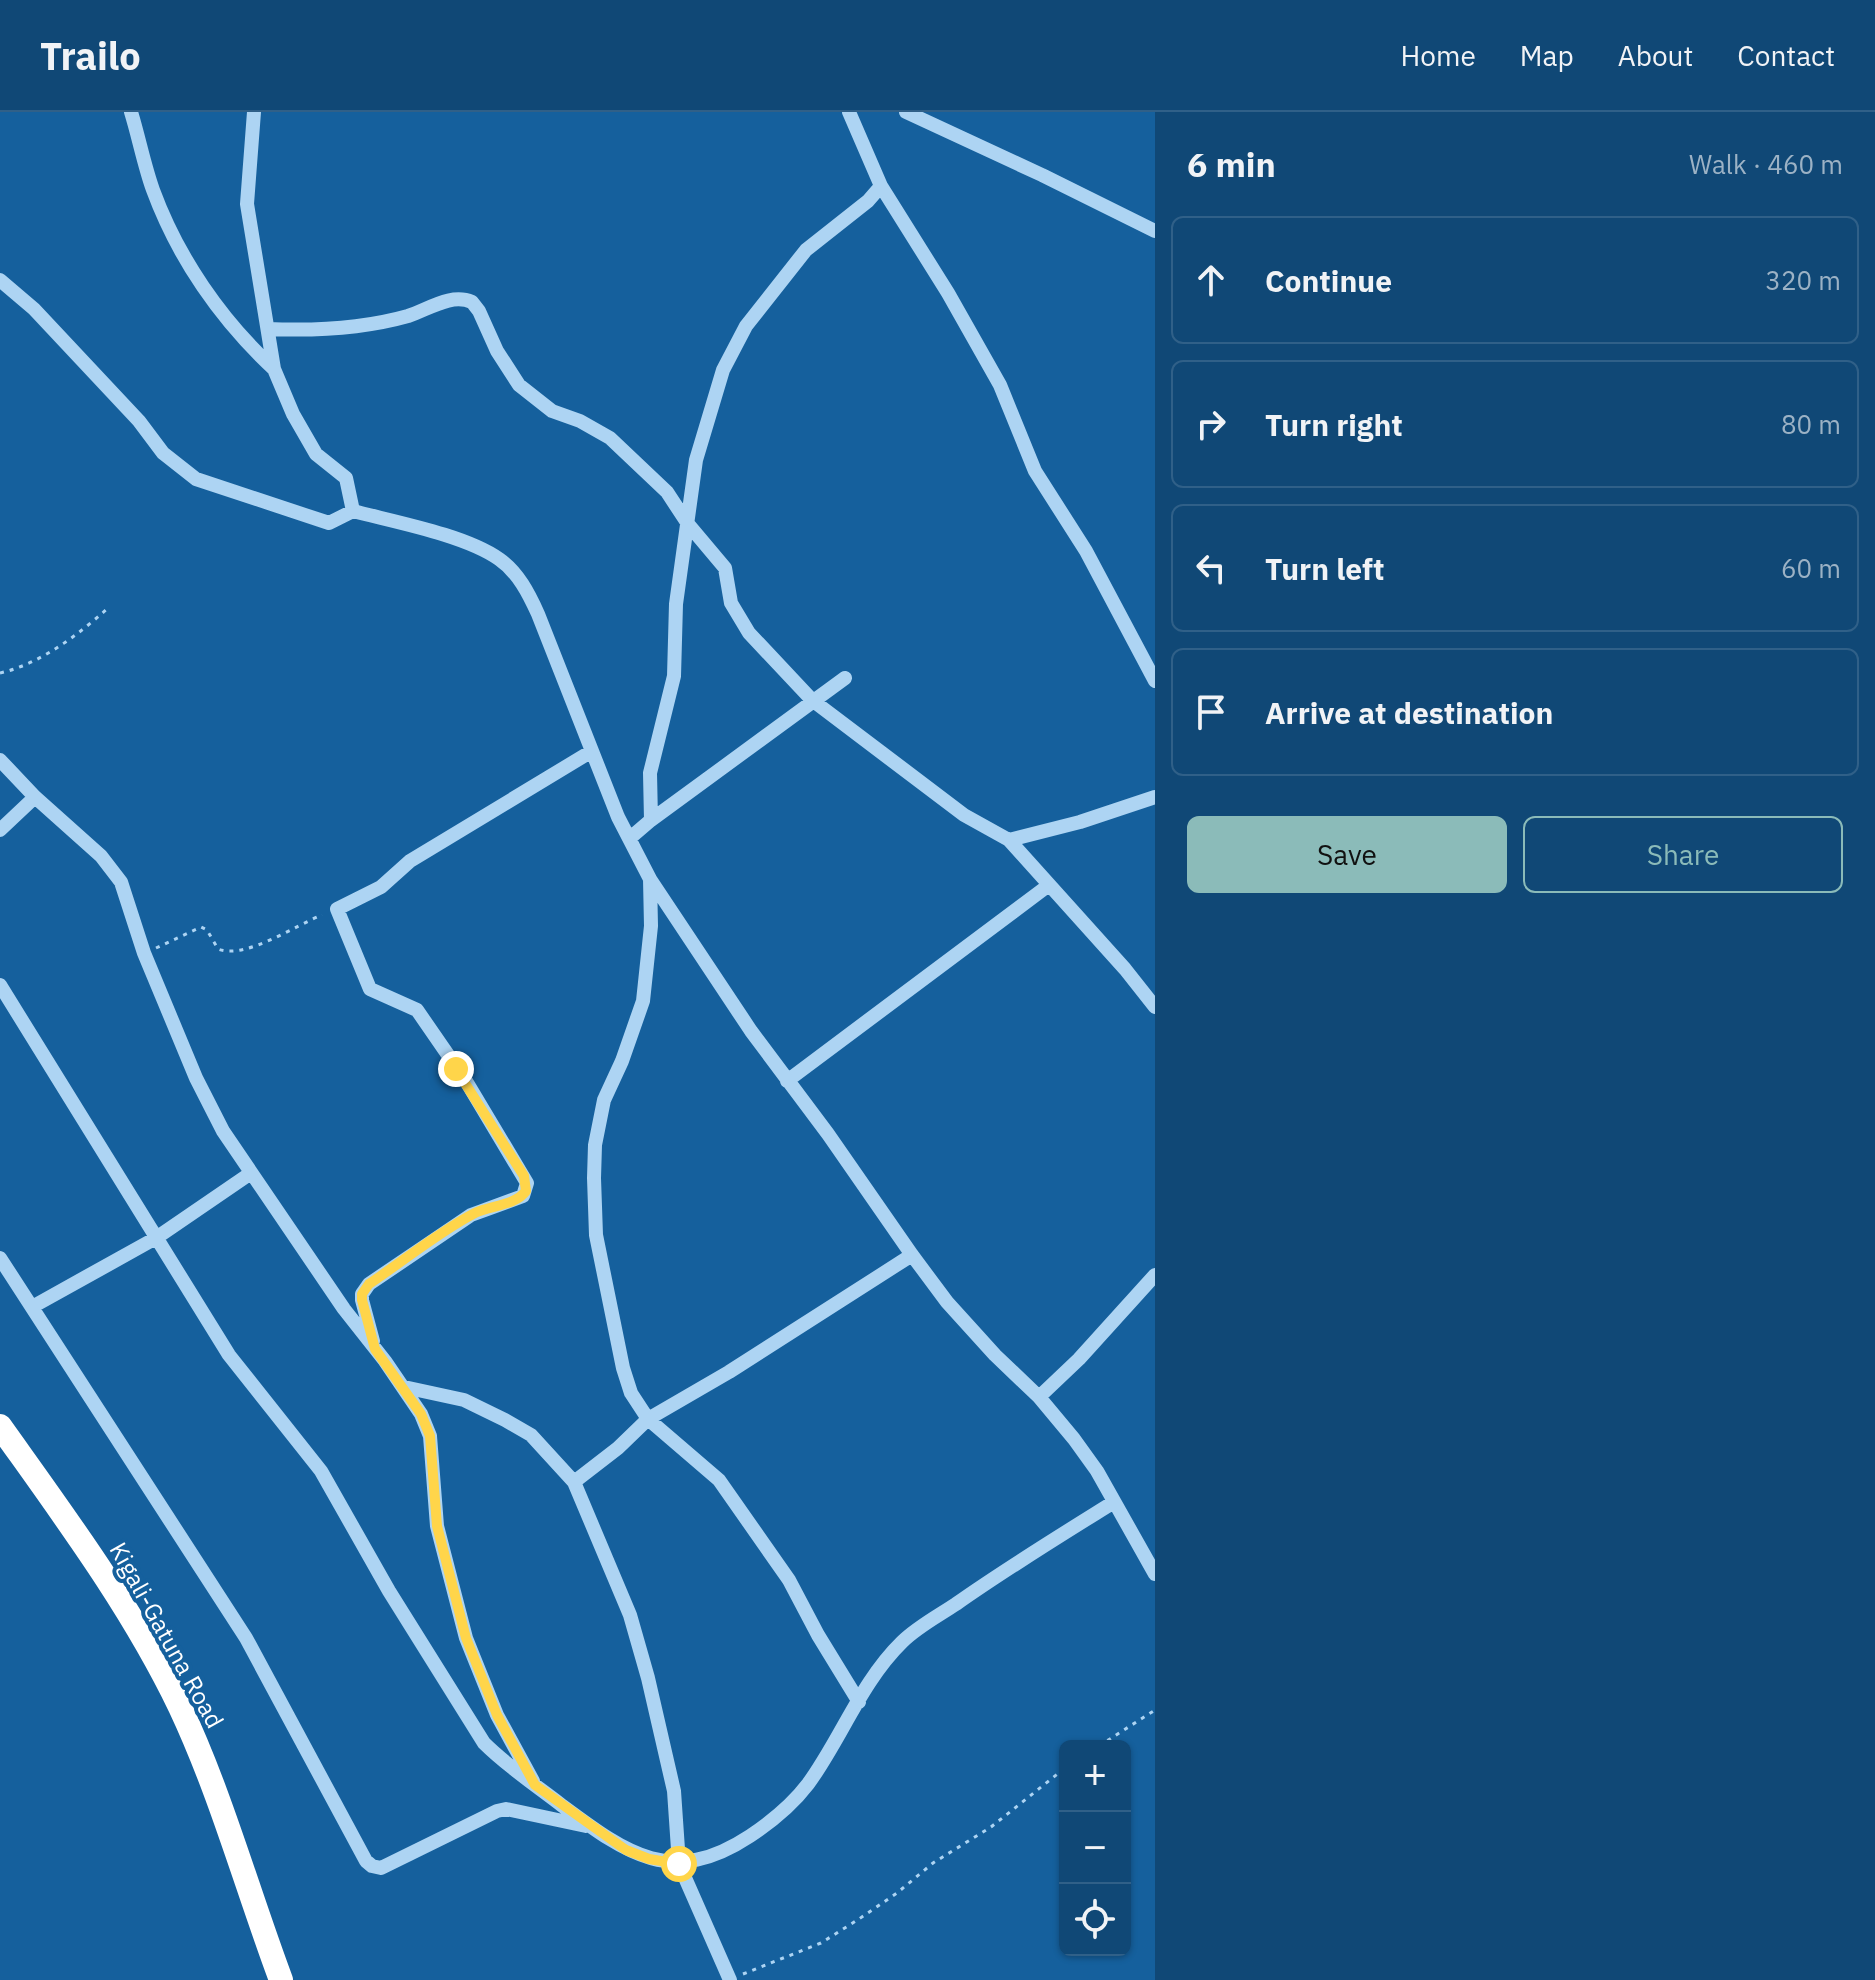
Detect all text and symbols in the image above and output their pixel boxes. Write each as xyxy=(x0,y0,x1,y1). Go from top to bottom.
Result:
text: Trailo xyxy=(40,31,141,80)
text: Home xyxy=(1400,37,1476,74)
text: Map xyxy=(1520,37,1574,74)
text: About xyxy=(1618,37,1693,74)
text: Contact xyxy=(1737,37,1835,74)
text: 6 min xyxy=(1187,142,1276,186)
text: Walk · 460 m xyxy=(1689,147,1843,181)
icon: ahead xyxy=(1189,258,1233,302)
text: Continue xyxy=(1265,261,1392,300)
text: 320 m xyxy=(1765,263,1841,297)
icon: right xyxy=(1189,402,1233,446)
text: Turn right xyxy=(1265,405,1403,444)
text: 80 m xyxy=(1781,407,1841,441)
icon: left xyxy=(1189,546,1233,590)
text: Turn left xyxy=(1265,549,1384,588)
text: 60 m xyxy=(1781,551,1841,585)
icon: arrive xyxy=(1189,690,1233,734)
text: Arrive at destination xyxy=(1265,693,1553,732)
button: Save xyxy=(1187,816,1507,893)
button: Share xyxy=(1523,816,1843,893)
route end xyxy=(438,1051,474,1087)
street label: Kigali-Gatuna Road xyxy=(103,1536,231,1734)
map controls xyxy=(1059,1740,1131,1956)
button: + xyxy=(1059,1740,1131,1812)
button: − xyxy=(1059,1812,1131,1884)
route start xyxy=(661,1846,697,1882)
button: locate xyxy=(1059,1884,1131,1956)

